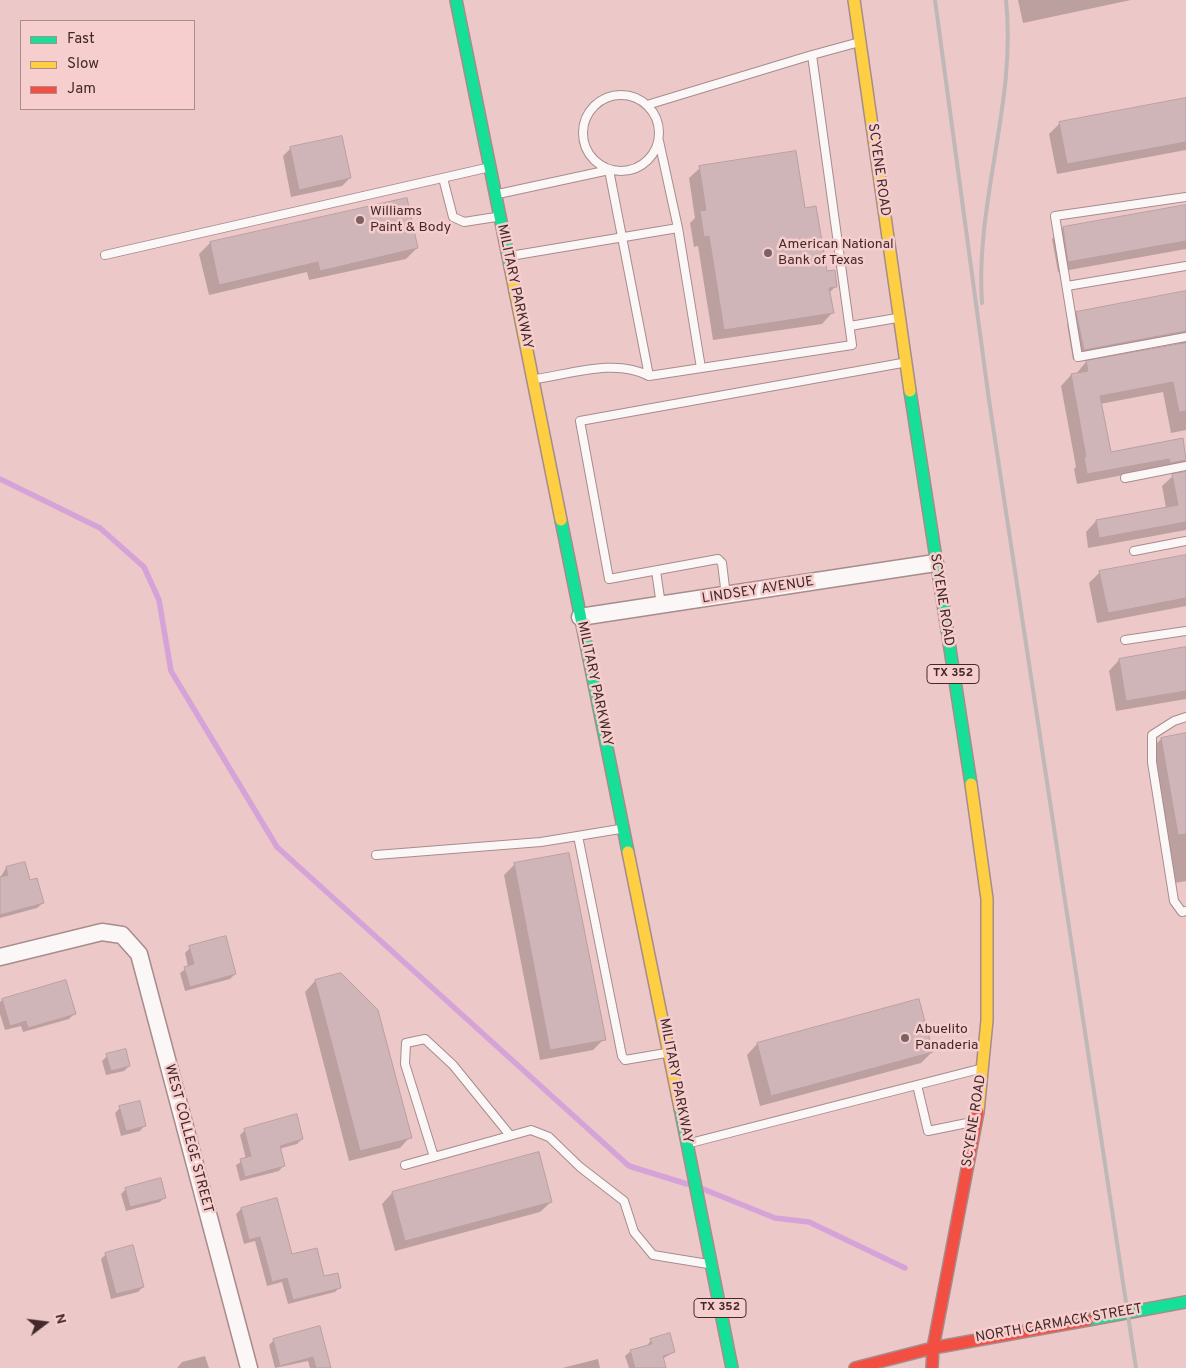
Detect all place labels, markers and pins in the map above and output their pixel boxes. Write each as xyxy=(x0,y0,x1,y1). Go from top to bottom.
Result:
place label: Williams Paint & Body xyxy=(370,204,451,236)
marker: Williams Paint & Body xyxy=(354,214,366,226)
place label: American National Bank of Texas xyxy=(778,237,894,270)
marker: American National Bank of Texas xyxy=(762,247,774,259)
place label: Abuelito Panaderia xyxy=(915,1022,978,1054)
marker: Abuelito Panaderia xyxy=(899,1032,911,1044)

